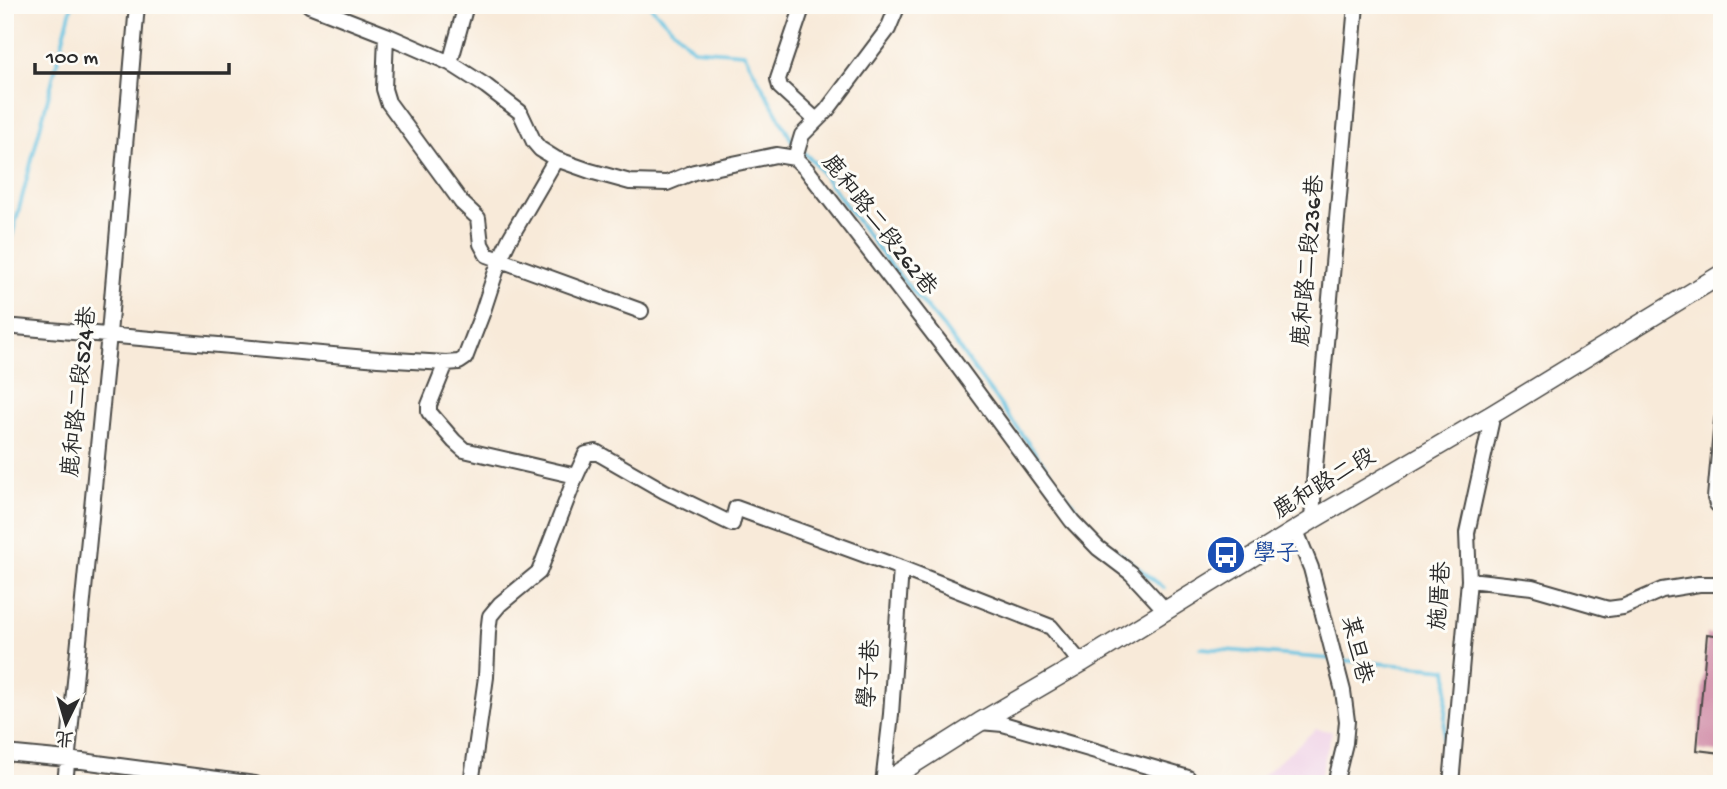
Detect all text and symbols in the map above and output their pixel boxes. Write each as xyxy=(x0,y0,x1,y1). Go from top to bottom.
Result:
scale bar xyxy=(35,32,229,76)
text: 100 m xyxy=(45,47,98,72)
street label: 鹿和路二段262巷 xyxy=(814,149,943,303)
street label: 鹿和路二段236巷 xyxy=(1288,173,1331,348)
street label: 鹿和路二段524巷 xyxy=(58,304,104,479)
street label: 鹿和路二段 xyxy=(1268,443,1381,526)
bus stop icon: 學子 xyxy=(1205,534,1247,576)
place label: 學子 xyxy=(1253,541,1299,569)
street label: 施厝巷 xyxy=(1425,560,1458,631)
street label: 某旦巷 xyxy=(1334,613,1378,688)
street label: 學子巷 xyxy=(854,638,887,709)
north arrow xyxy=(32,688,102,758)
text: 北 xyxy=(54,724,75,749)

